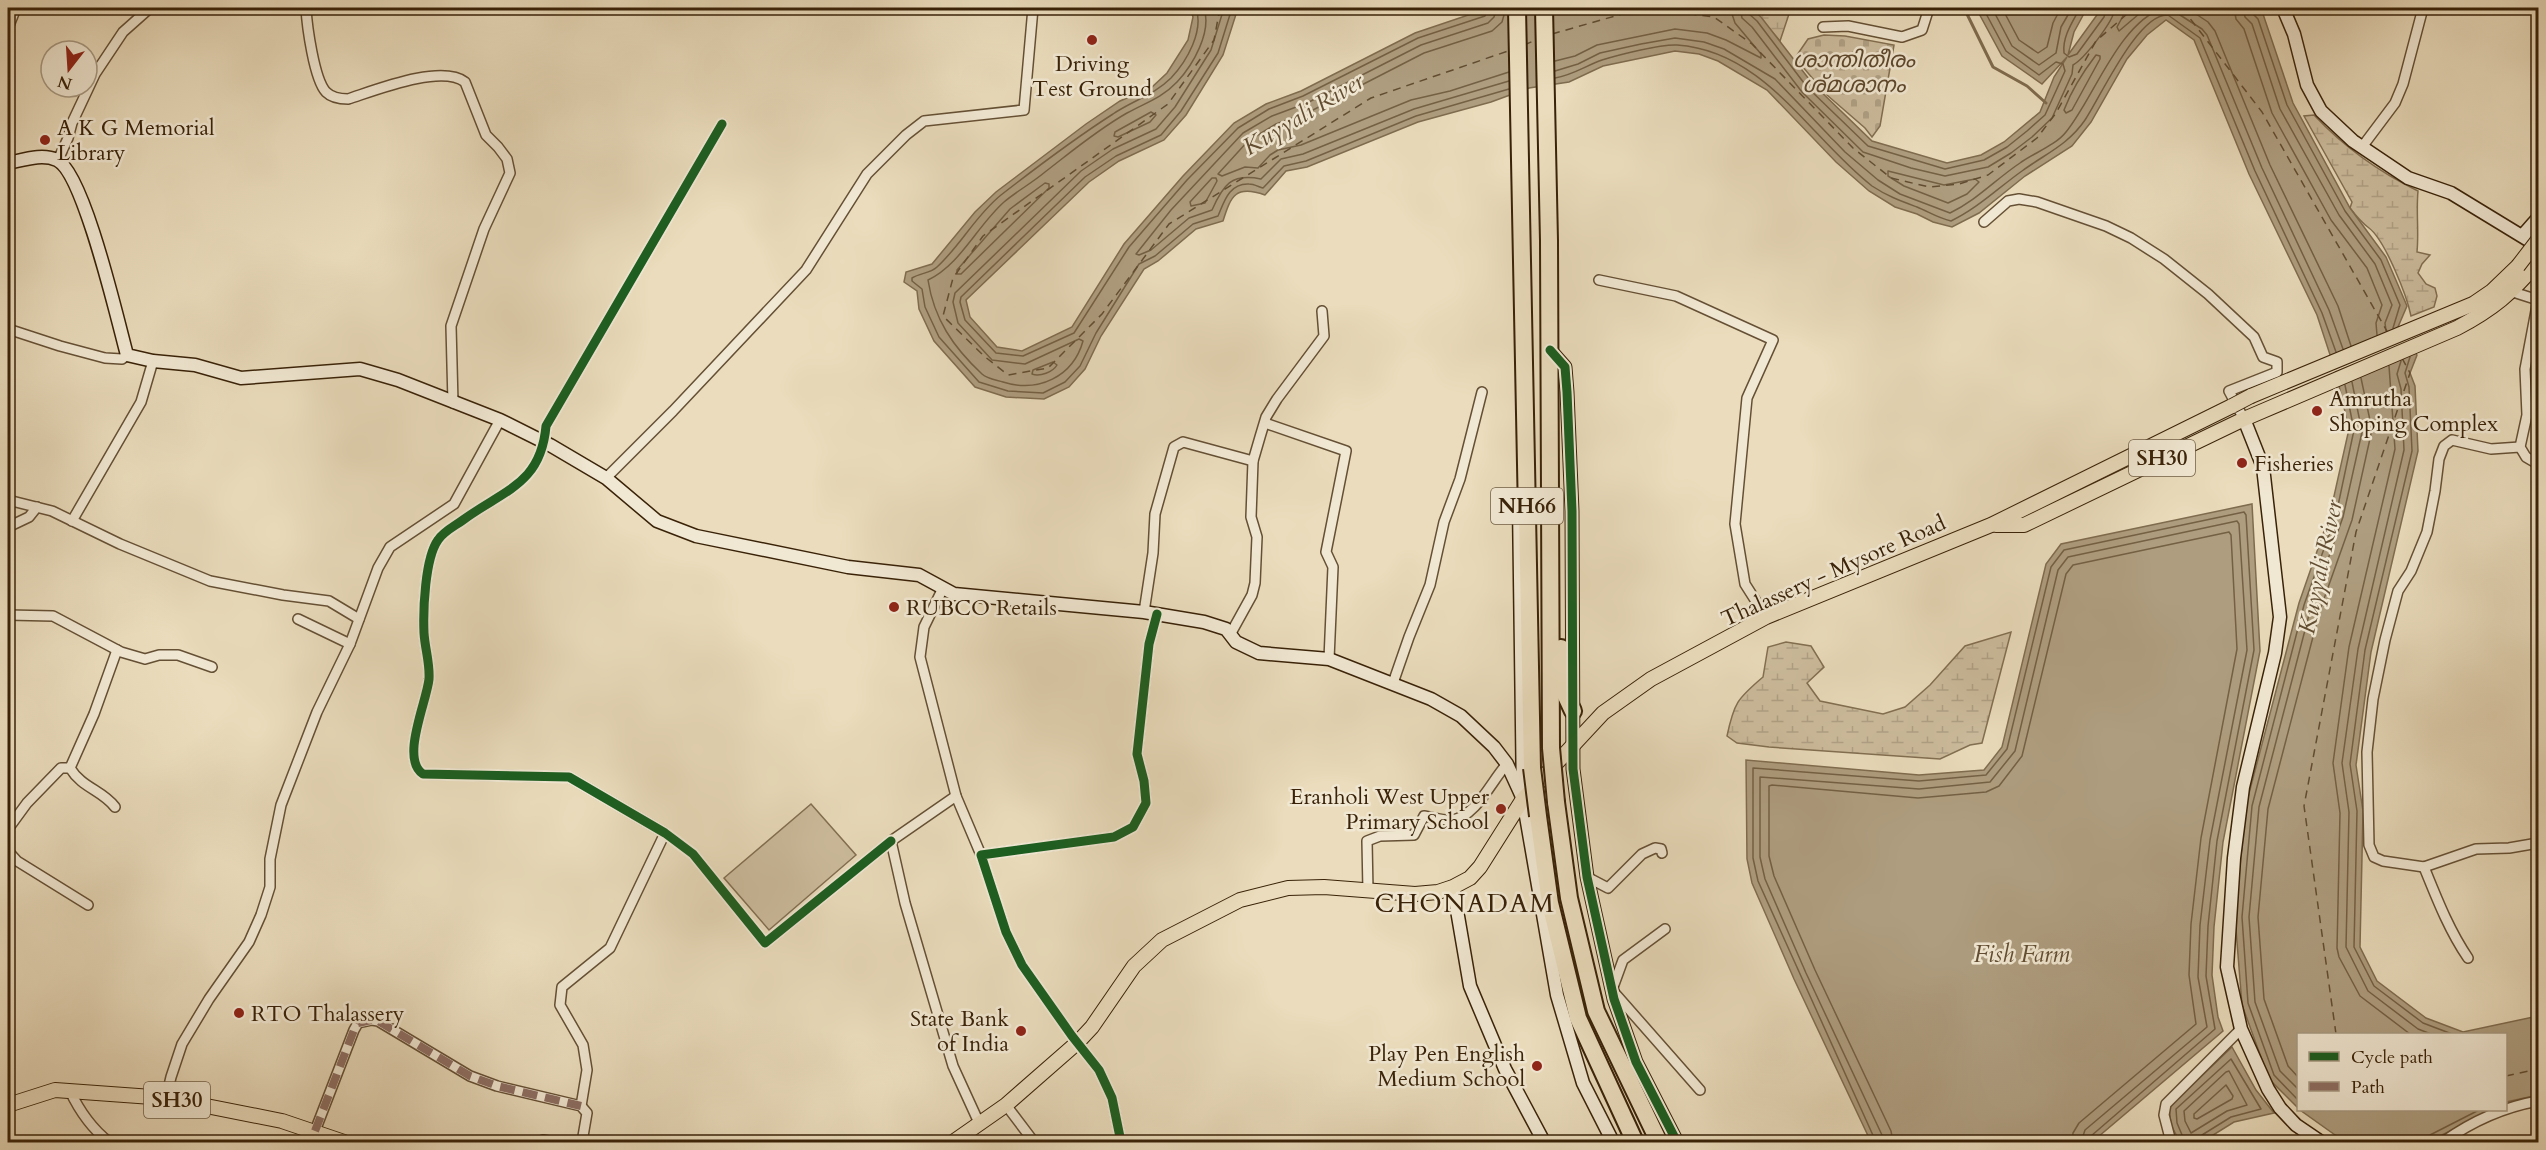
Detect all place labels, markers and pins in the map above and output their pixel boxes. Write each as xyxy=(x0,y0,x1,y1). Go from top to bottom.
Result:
marker: Driving Test Ground xyxy=(1085,33,1099,47)
place label: Driving Test Ground xyxy=(1032,49,1152,104)
place label: A K G Memorial Library xyxy=(57,113,215,168)
marker: A K G Memorial Library xyxy=(38,133,52,147)
place label: Amrutha Shoping Complex xyxy=(2329,384,2498,439)
marker: Amrutha Shoping Complex xyxy=(2310,404,2324,418)
place label: Fisheries xyxy=(2254,449,2334,479)
marker: Fisheries xyxy=(2235,456,2249,470)
place label: RUBCO Retails xyxy=(906,593,1057,623)
marker: RUBCO Retails xyxy=(887,600,901,614)
place label: Eranholi West Upper Primary School xyxy=(1290,782,1490,837)
marker: Eranholi West Upper Primary School xyxy=(1494,802,1508,816)
place label: RTO Thalassery xyxy=(251,999,405,1029)
place label: State Bank of India xyxy=(910,1004,1009,1059)
marker: RTO Thalassery xyxy=(232,1006,246,1020)
marker: State Bank of India xyxy=(1014,1024,1028,1038)
place label: Play Pen English Medium School xyxy=(1368,1039,1525,1094)
marker: Play Pen English Medium School xyxy=(1530,1059,1544,1073)

